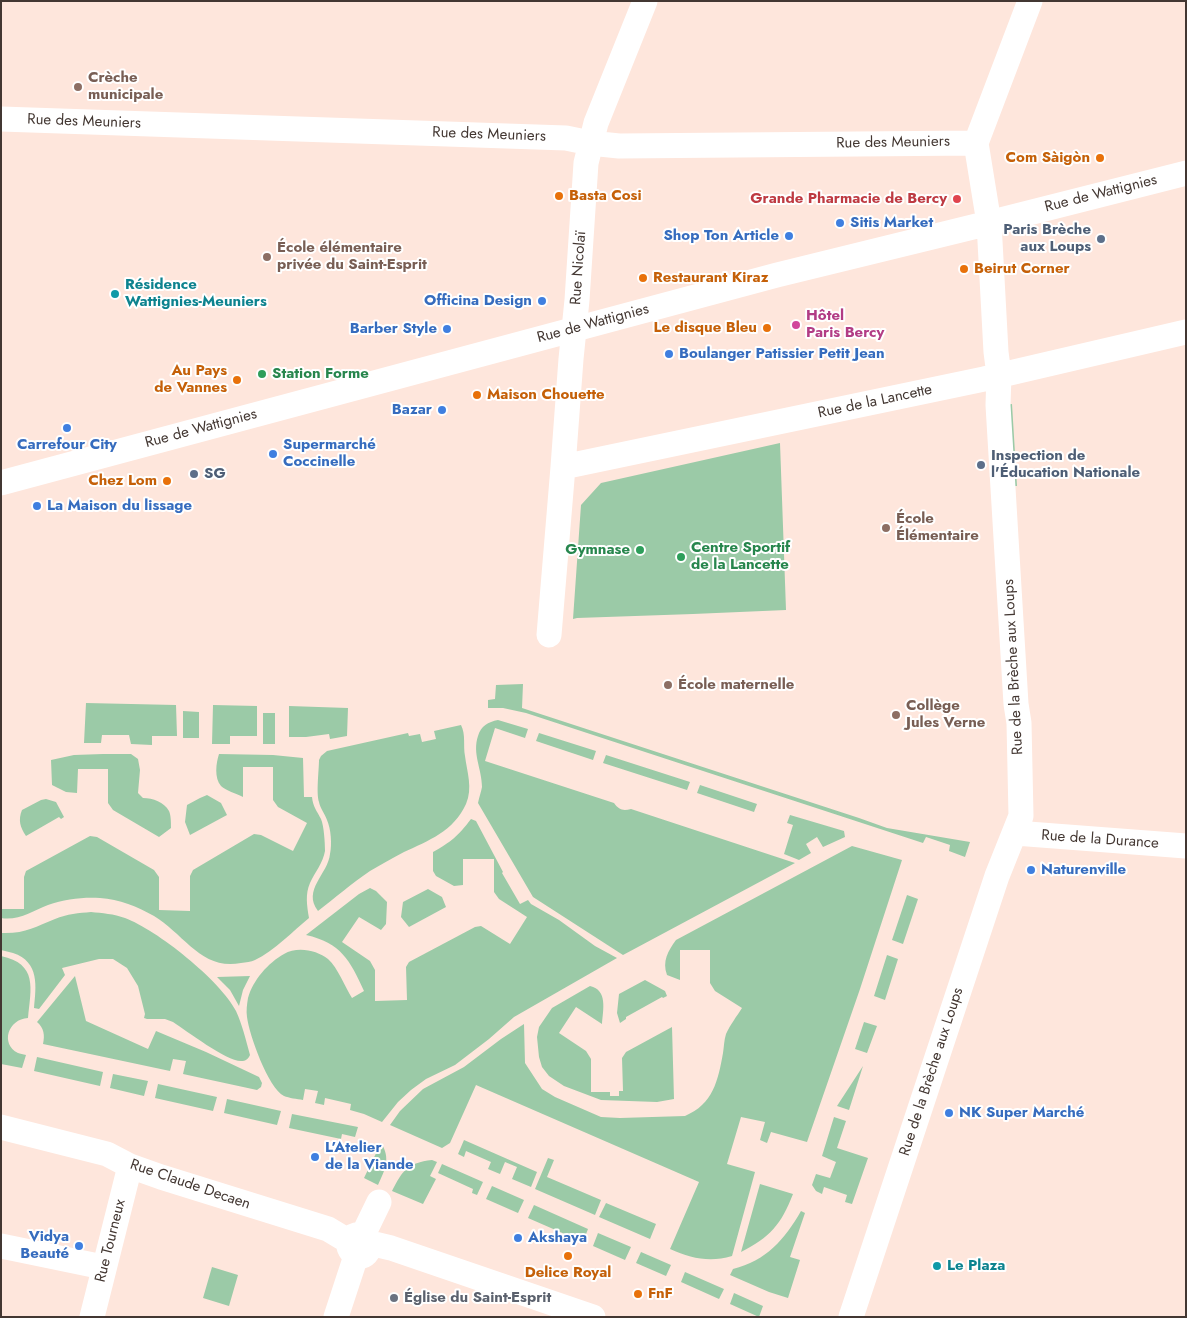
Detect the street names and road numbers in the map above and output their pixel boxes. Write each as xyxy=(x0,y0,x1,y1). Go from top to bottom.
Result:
street label: Rue des Meuniers xyxy=(27,111,141,133)
street label: Rue des Meuniers xyxy=(432,124,546,146)
street label: Rue des Meuniers xyxy=(836,133,950,153)
street label: Rue de Wattignies xyxy=(1043,171,1159,217)
street label: Rue Nicolaï xyxy=(567,230,591,306)
street label: Rue de Wattignies xyxy=(535,300,651,348)
street label: Rue de la Lancette xyxy=(816,381,934,423)
street label: Rue de Wattignies xyxy=(143,405,259,453)
street label: Rue de la Brèche aux Loups xyxy=(1000,579,1028,755)
street label: Rue de la Durance xyxy=(1041,827,1159,853)
street label: Rue de la Brèche aux Loups xyxy=(896,986,968,1158)
street label: Rue Claude Decaen xyxy=(128,1156,252,1214)
street label: Rue Tourneux xyxy=(92,1198,130,1284)

